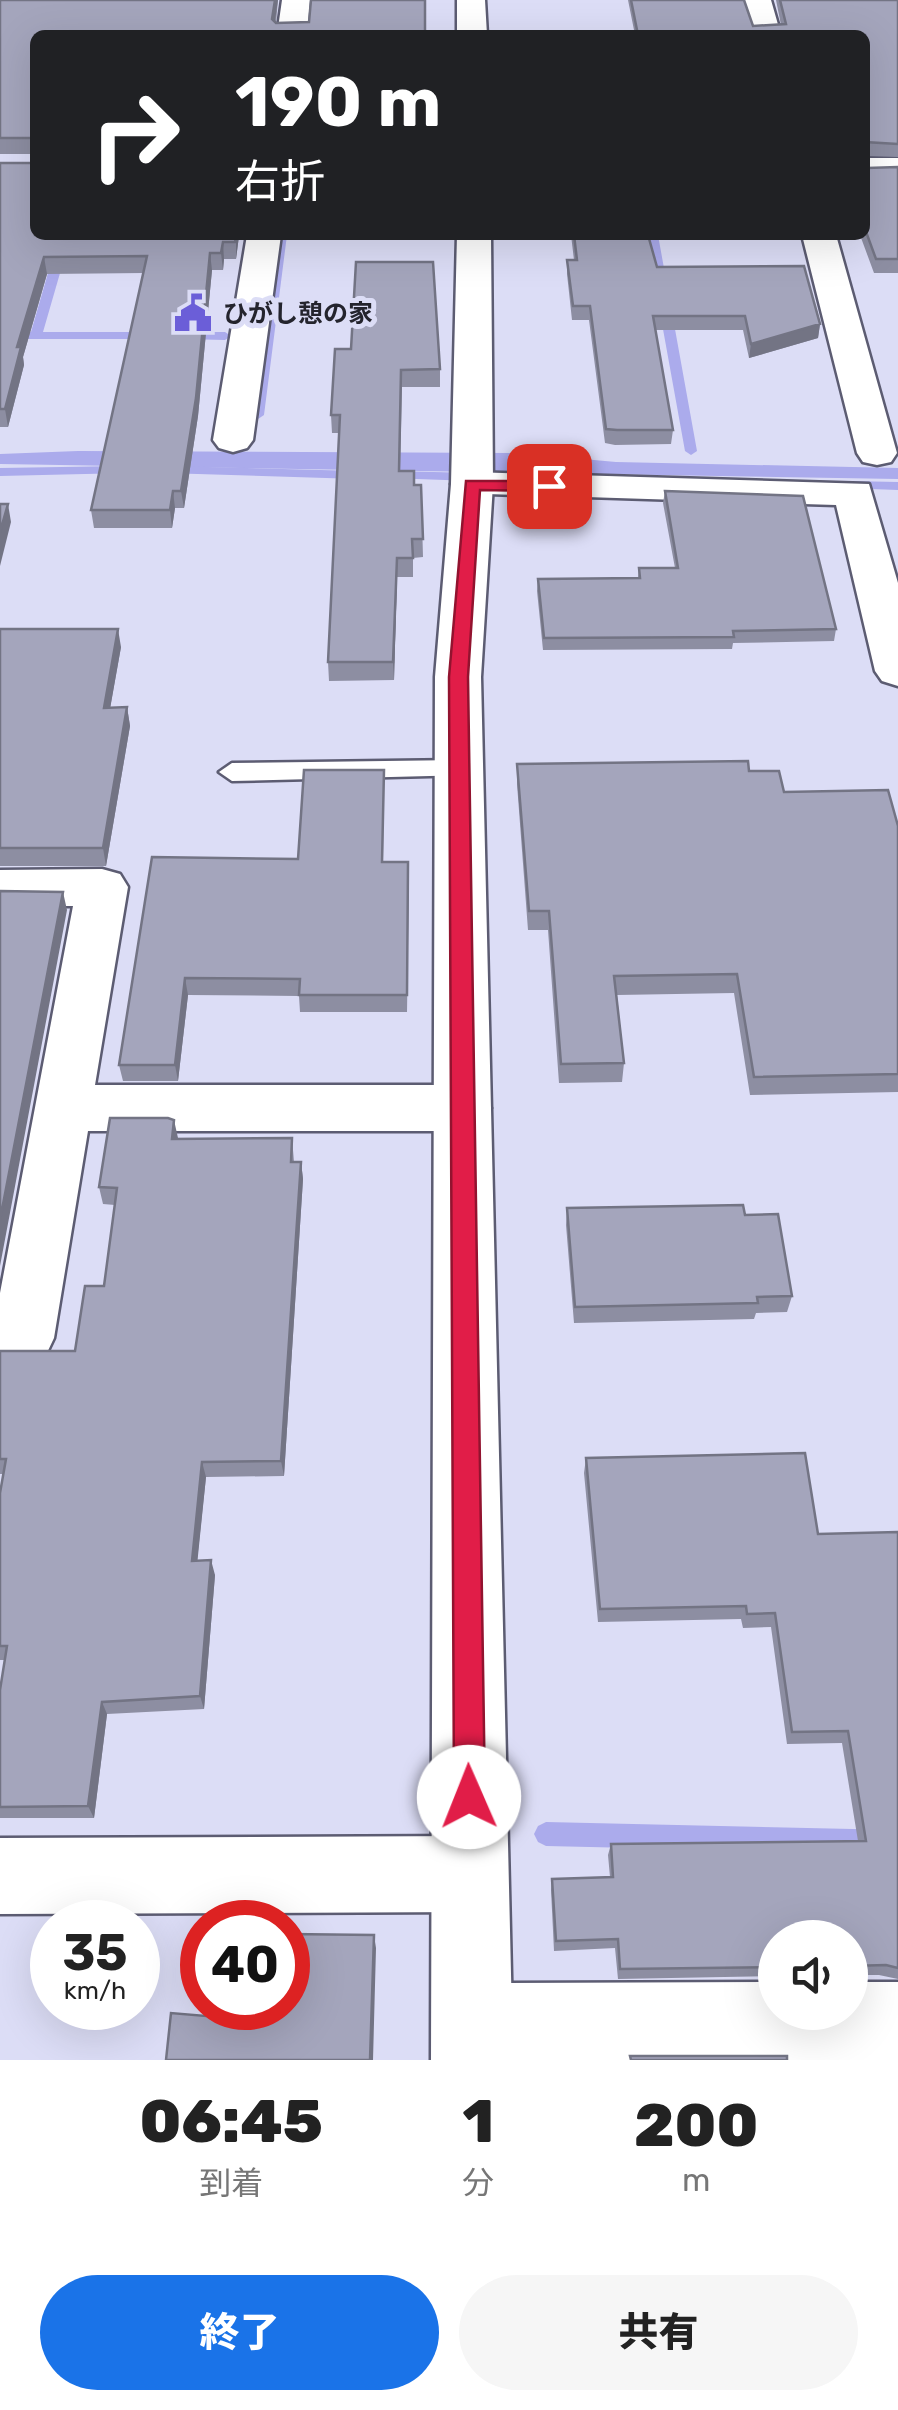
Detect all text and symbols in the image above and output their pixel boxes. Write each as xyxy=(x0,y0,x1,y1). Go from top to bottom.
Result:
text: 190 m xyxy=(235,61,441,144)
icon: right xyxy=(70,70,200,200)
text: 右折 xyxy=(235,155,325,208)
public building icon: ひがし憩の家 xyxy=(172,292,214,334)
place label: ひがし憩の家 xyxy=(223,299,373,328)
pin xyxy=(507,444,592,529)
icon: arrive xyxy=(522,459,577,514)
position arrow xyxy=(417,1745,521,1849)
speed limit sign: 40 xyxy=(180,1900,310,2030)
map controls xyxy=(758,1920,868,2030)
button: sound xyxy=(758,1920,868,2030)
text: 35 xyxy=(62,1923,128,1983)
text: km/h xyxy=(64,1976,126,2005)
text: 06:45 xyxy=(140,2086,323,2157)
text: 1 xyxy=(463,2086,494,2157)
text: 200 xyxy=(634,2090,758,2161)
text: m xyxy=(682,2161,710,2199)
text: 到着 xyxy=(199,2164,263,2202)
text: 分 xyxy=(462,2164,494,2202)
button: 終了 xyxy=(40,2275,439,2390)
button: 共有 xyxy=(459,2275,858,2390)

